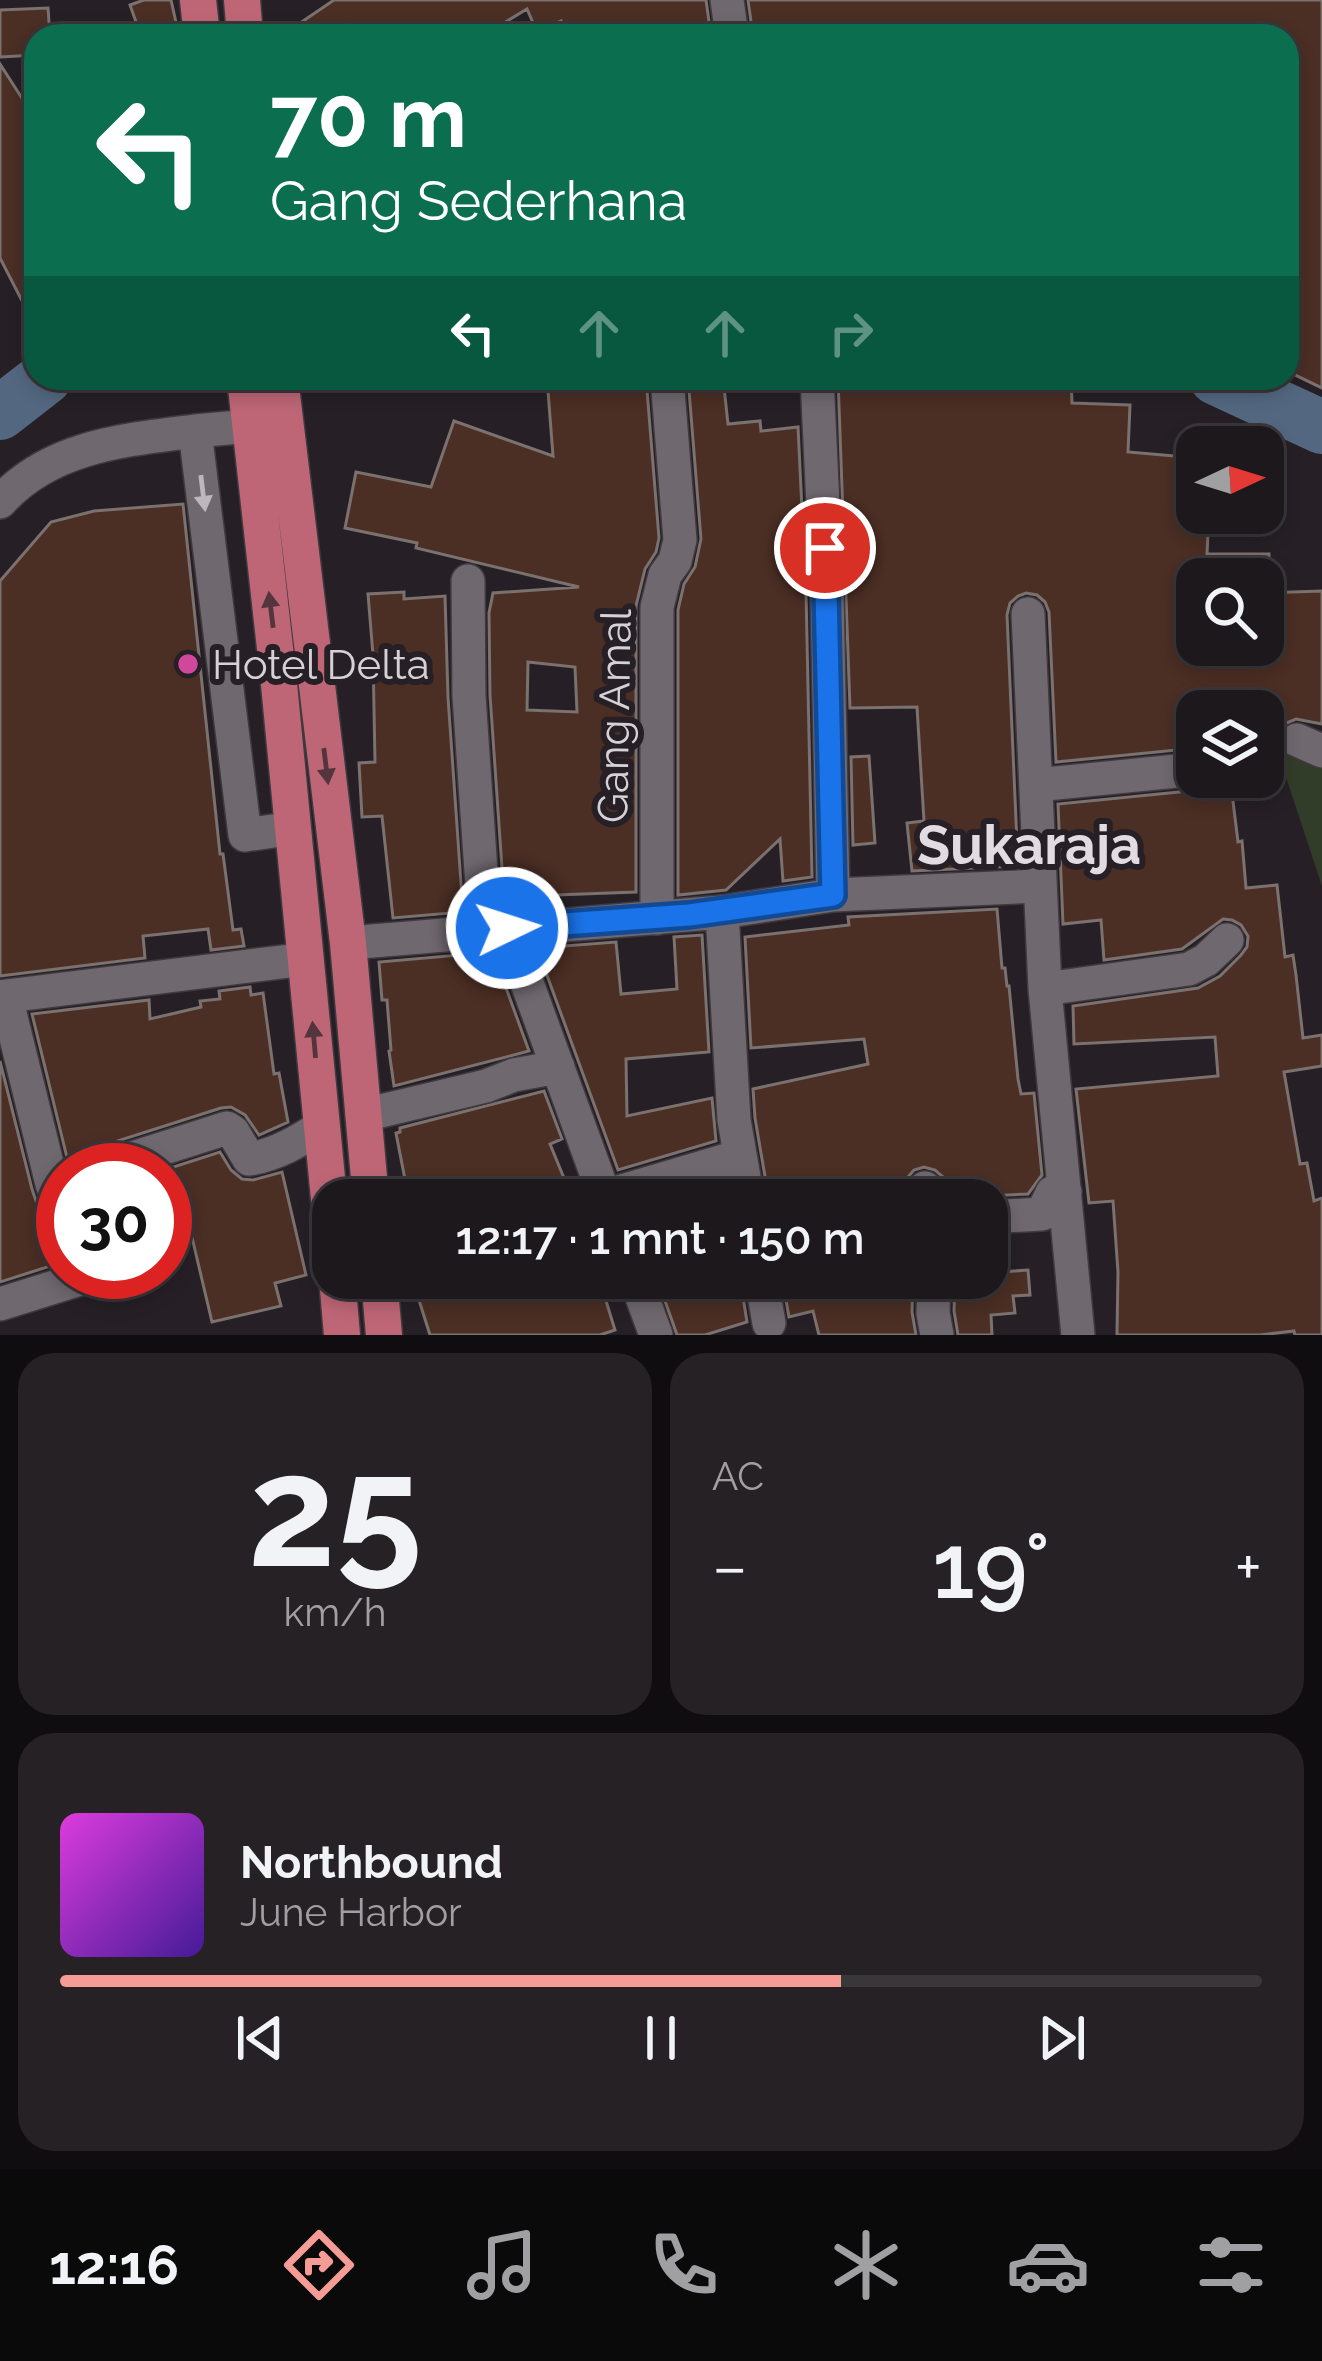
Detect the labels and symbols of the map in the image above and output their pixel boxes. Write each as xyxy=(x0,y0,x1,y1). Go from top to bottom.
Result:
north arrow xyxy=(1176,426,1284,534)
one-way arrow xyxy=(194,475,213,512)
pin xyxy=(774,497,876,599)
one-way arrow xyxy=(261,591,280,628)
street label: Gang Amal xyxy=(588,608,641,823)
place label: Hotel Delta xyxy=(212,640,430,689)
marker: Hotel Delta xyxy=(175,651,201,677)
one-way arrow xyxy=(317,748,336,786)
district label: Sukaraja xyxy=(917,813,1141,877)
position arrow xyxy=(444,865,570,991)
one-way arrow xyxy=(304,1021,323,1058)
speed limit sign: 30 xyxy=(36,1143,192,1299)

